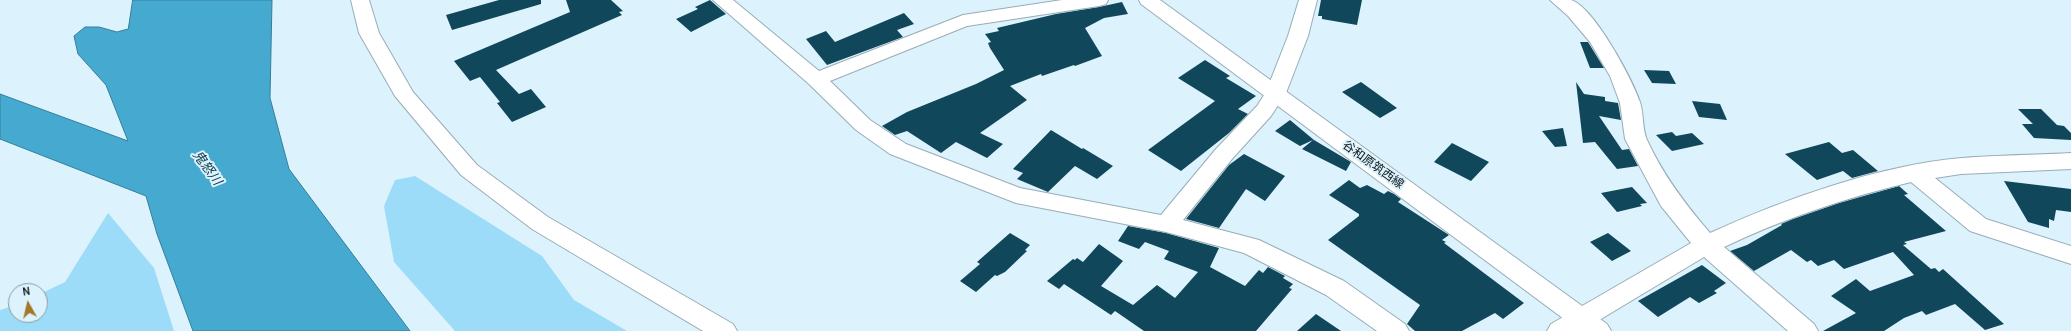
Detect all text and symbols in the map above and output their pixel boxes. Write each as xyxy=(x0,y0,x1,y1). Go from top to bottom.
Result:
street label: 谷和原筑西線 xyxy=(1340,138,1406,192)
water label: 鬼怒川 xyxy=(189,148,225,188)
north arrow xyxy=(8,283,48,323)
text: N xyxy=(22,285,31,299)

